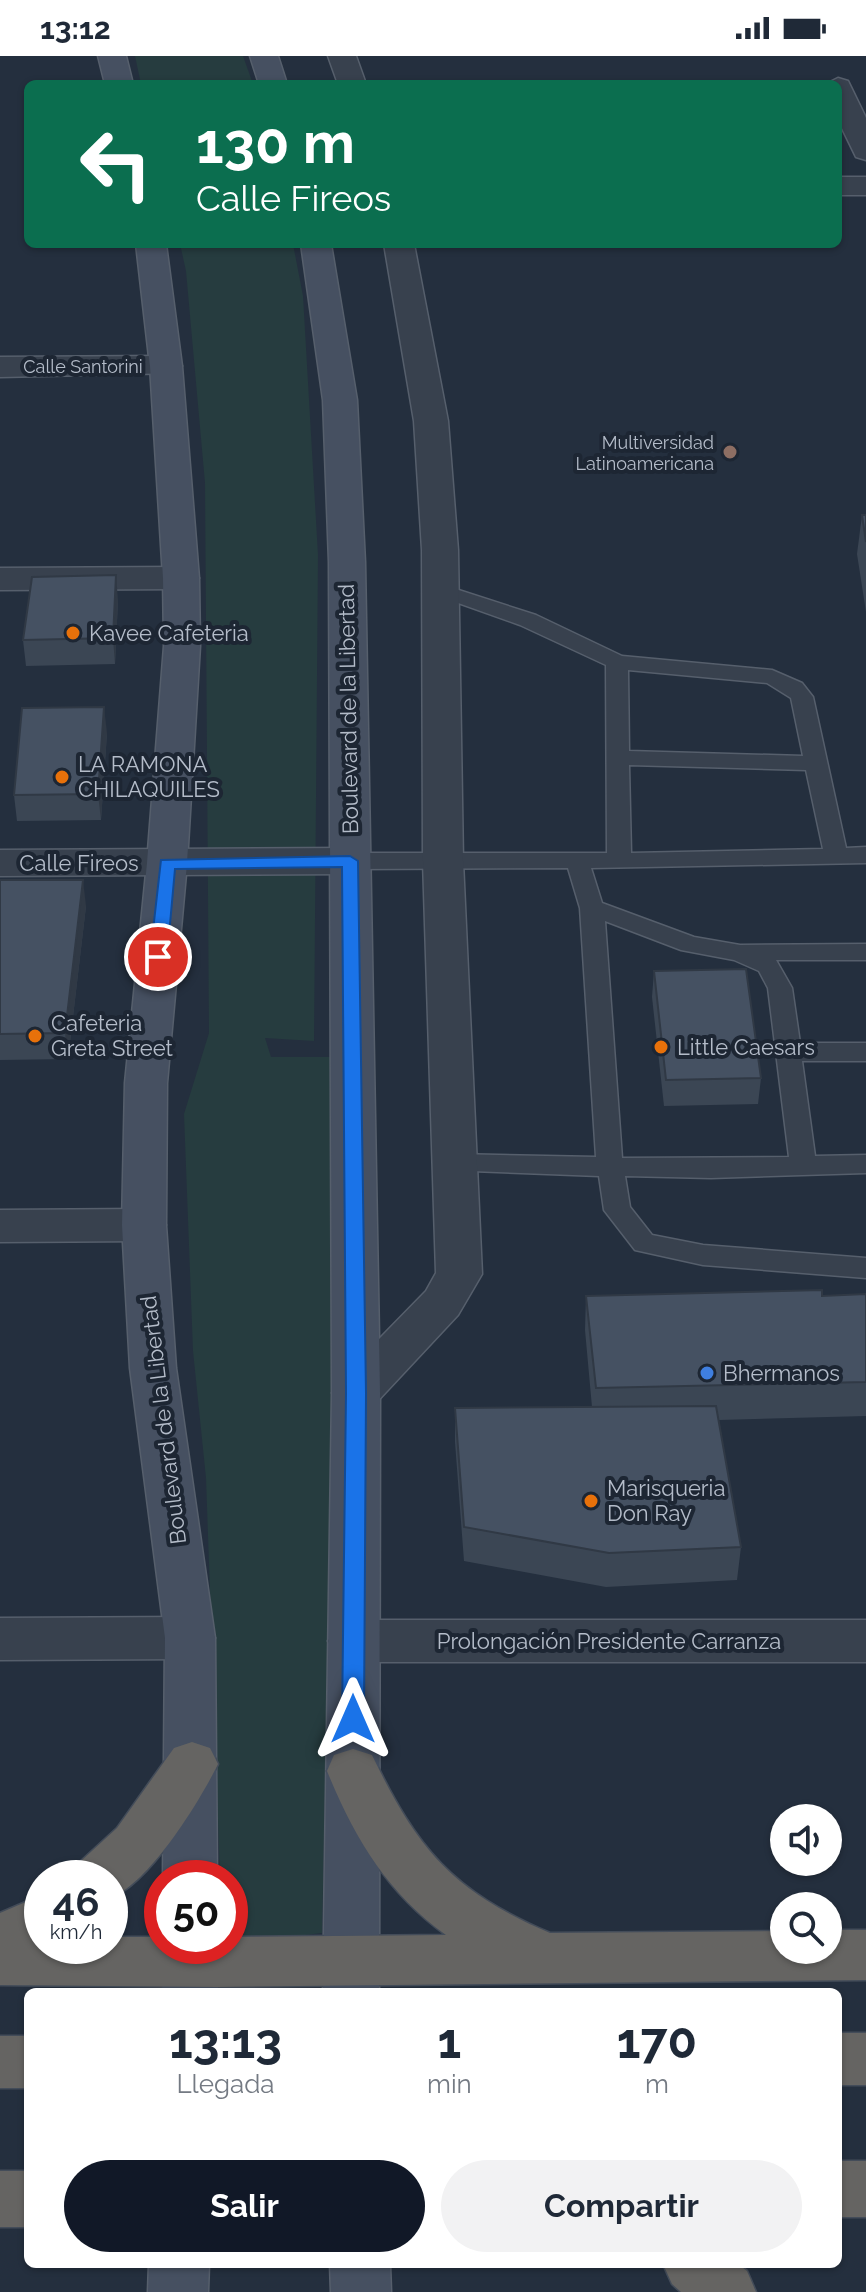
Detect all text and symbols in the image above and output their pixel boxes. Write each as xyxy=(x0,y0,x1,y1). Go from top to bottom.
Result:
text: 13:12 xyxy=(40,11,111,46)
text: 130 m xyxy=(196,110,355,176)
icon: left xyxy=(64,112,168,216)
text: Calle Fireos xyxy=(196,177,391,219)
street label: Calle Santorini xyxy=(23,356,143,377)
place label: Multiversidad Latinoamericana xyxy=(575,432,714,474)
marker: Multiversidad Latinoamericana xyxy=(721,443,739,461)
street label: Boulevard de la Libertad xyxy=(333,584,363,834)
place label: Kavee Cafeteria xyxy=(89,620,249,646)
marker: Kavee Cafeteria xyxy=(64,624,82,642)
place label: LA RAMONA CHILAQUILES xyxy=(78,751,220,802)
marker: LA RAMONA CHILAQUILES xyxy=(53,768,71,786)
street label: Calle Fireos xyxy=(19,850,139,876)
pin xyxy=(124,923,192,991)
icon: arrive xyxy=(136,935,180,979)
place label: Cafeteria Greta Street xyxy=(51,1010,174,1061)
marker: Cafeteria Greta Street xyxy=(26,1027,44,1045)
place label: Little Caesars xyxy=(677,1034,815,1060)
marker: Little Caesars xyxy=(652,1038,670,1056)
street label: Boulevard de la Libertad xyxy=(135,1294,191,1546)
place label: Bhermanos xyxy=(723,1360,840,1386)
marker: Bhermanos xyxy=(698,1364,716,1382)
place label: Marisqueria Don Ray xyxy=(607,1475,725,1526)
marker: Marisqueria Don Ray xyxy=(582,1492,600,1510)
street label: Prolongación Presidente Carranza xyxy=(437,1628,781,1654)
position arrow xyxy=(311,1677,395,1761)
map controls xyxy=(770,1804,842,1964)
button: sound xyxy=(770,1804,842,1876)
speed limit sign: 50 xyxy=(144,1860,248,1964)
text: 46 xyxy=(52,1878,100,1925)
button: search xyxy=(770,1892,842,1964)
text: km/h xyxy=(50,1920,102,1944)
text: 13:13 xyxy=(169,2013,282,2069)
text: 1 xyxy=(437,2013,461,2069)
text: 170 xyxy=(617,2013,697,2069)
text: Llegada xyxy=(176,2069,275,2099)
text: min xyxy=(427,2069,472,2099)
text: m xyxy=(645,2069,669,2099)
button: Salir xyxy=(64,2160,425,2252)
button: Compartir xyxy=(441,2160,802,2252)

